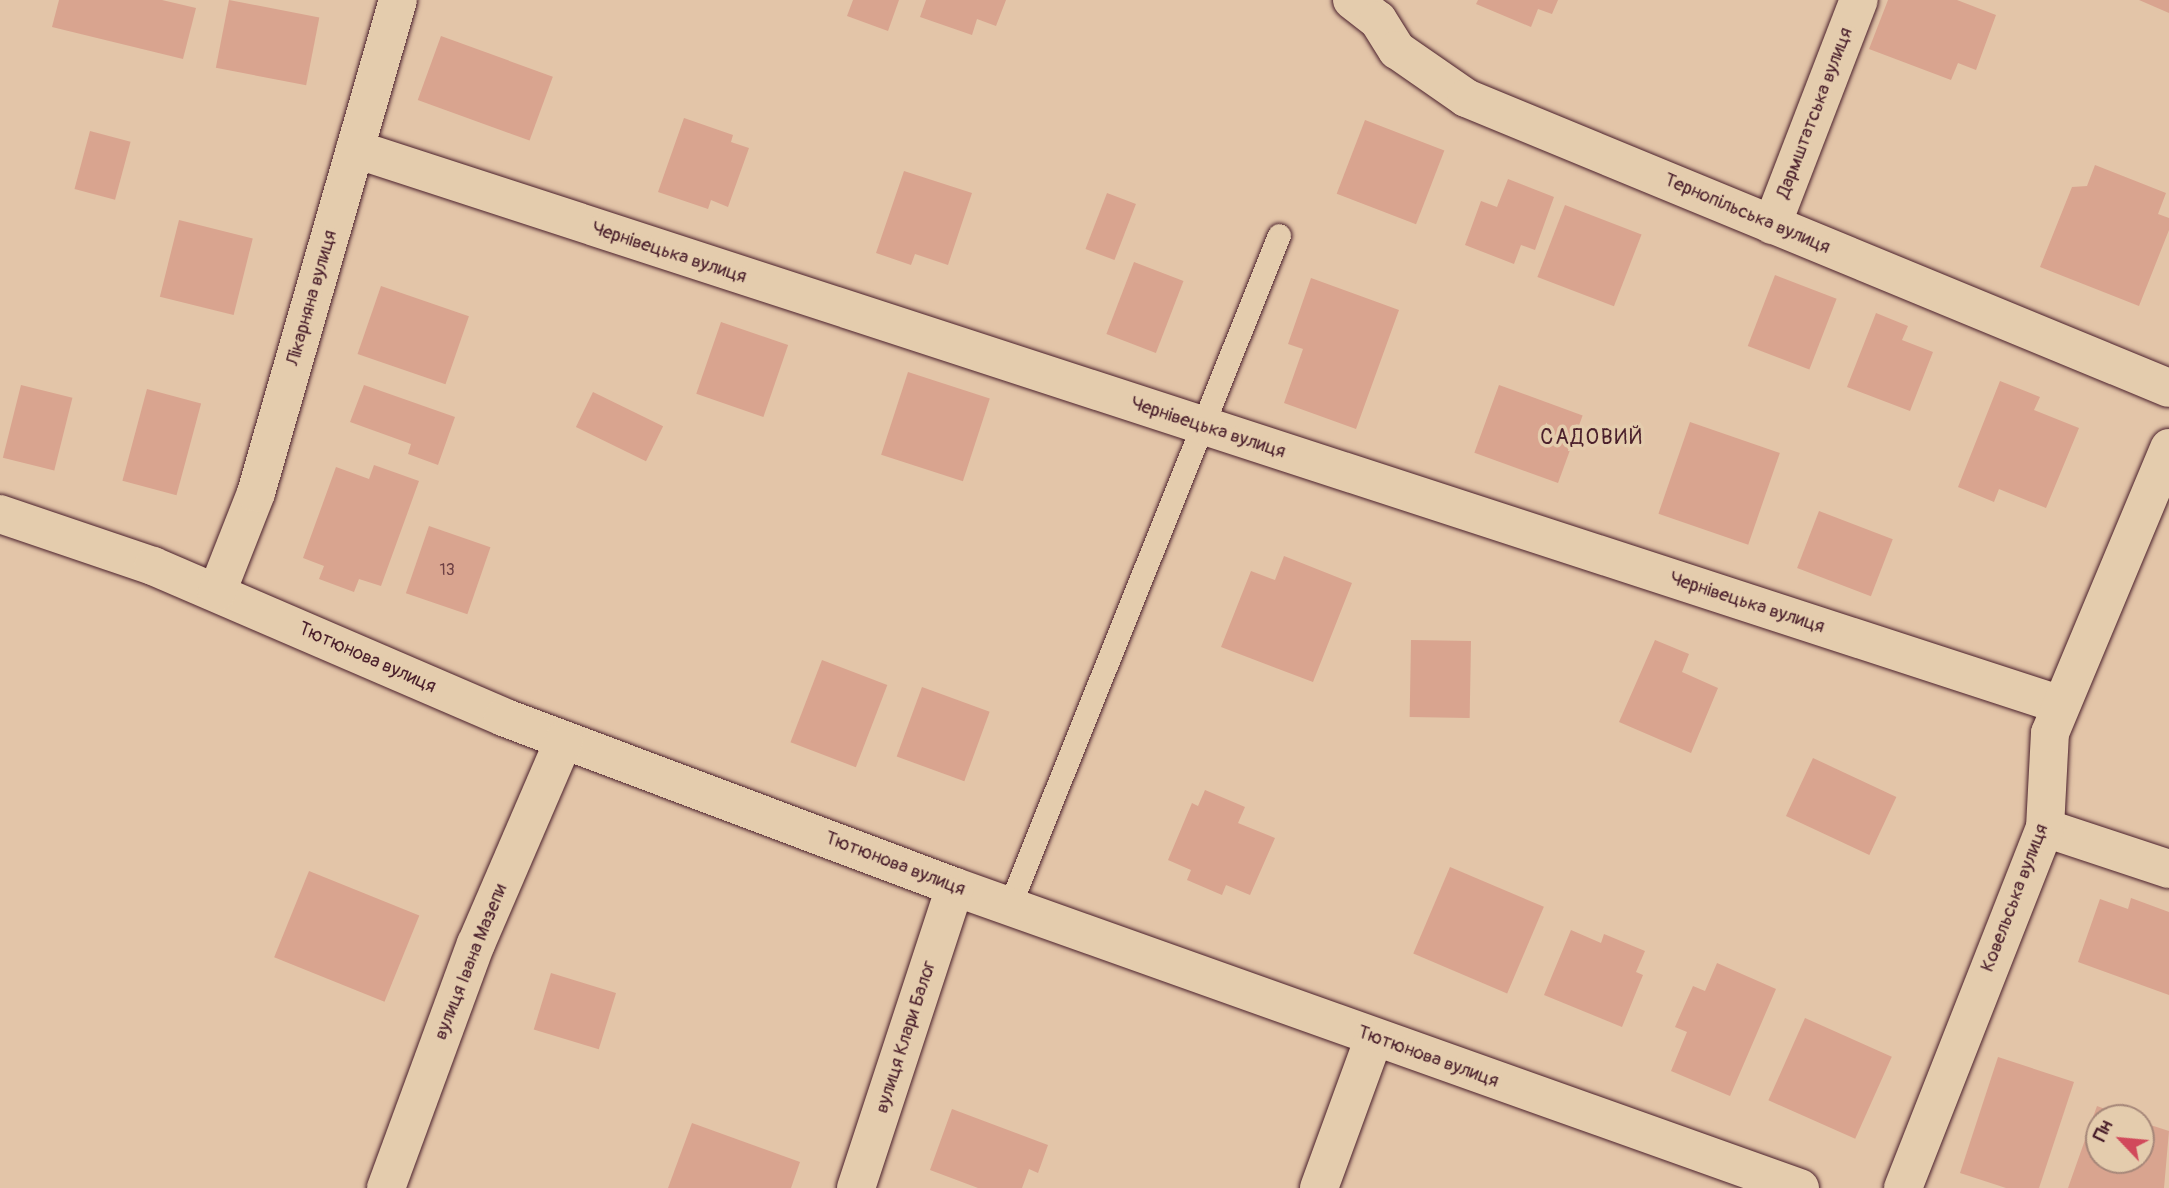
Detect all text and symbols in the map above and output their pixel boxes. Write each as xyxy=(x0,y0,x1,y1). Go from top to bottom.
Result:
street label: Дармштатська вулиця xyxy=(1772,24,1858,202)
street label: Тернопільська вулиця xyxy=(1661,169,1833,259)
street label: Чернівецька вулиця xyxy=(589,217,749,289)
street label: Лікарняна вулиця xyxy=(282,228,342,368)
street label: Чернівецька вулиця xyxy=(1128,392,1288,464)
district label: САДОВИЙ xyxy=(1541,425,1643,451)
house number: 13 xyxy=(439,560,455,580)
street label: Чернівецька вулиця xyxy=(1667,567,1827,639)
street label: Тютюнова вулиця xyxy=(295,617,439,699)
street label: Ковельська вулиця xyxy=(1976,821,2054,975)
street label: Тютюнова вулиця xyxy=(822,827,968,901)
street label: вулиця Івана Мазепи xyxy=(429,881,513,1043)
street label: вулиця Клари Балог xyxy=(871,958,941,1116)
street label: Тютюнова вулиця xyxy=(1354,1021,1502,1093)
north arrow xyxy=(2085,1104,2155,1174)
text: Пн xyxy=(2088,1116,2118,1145)

